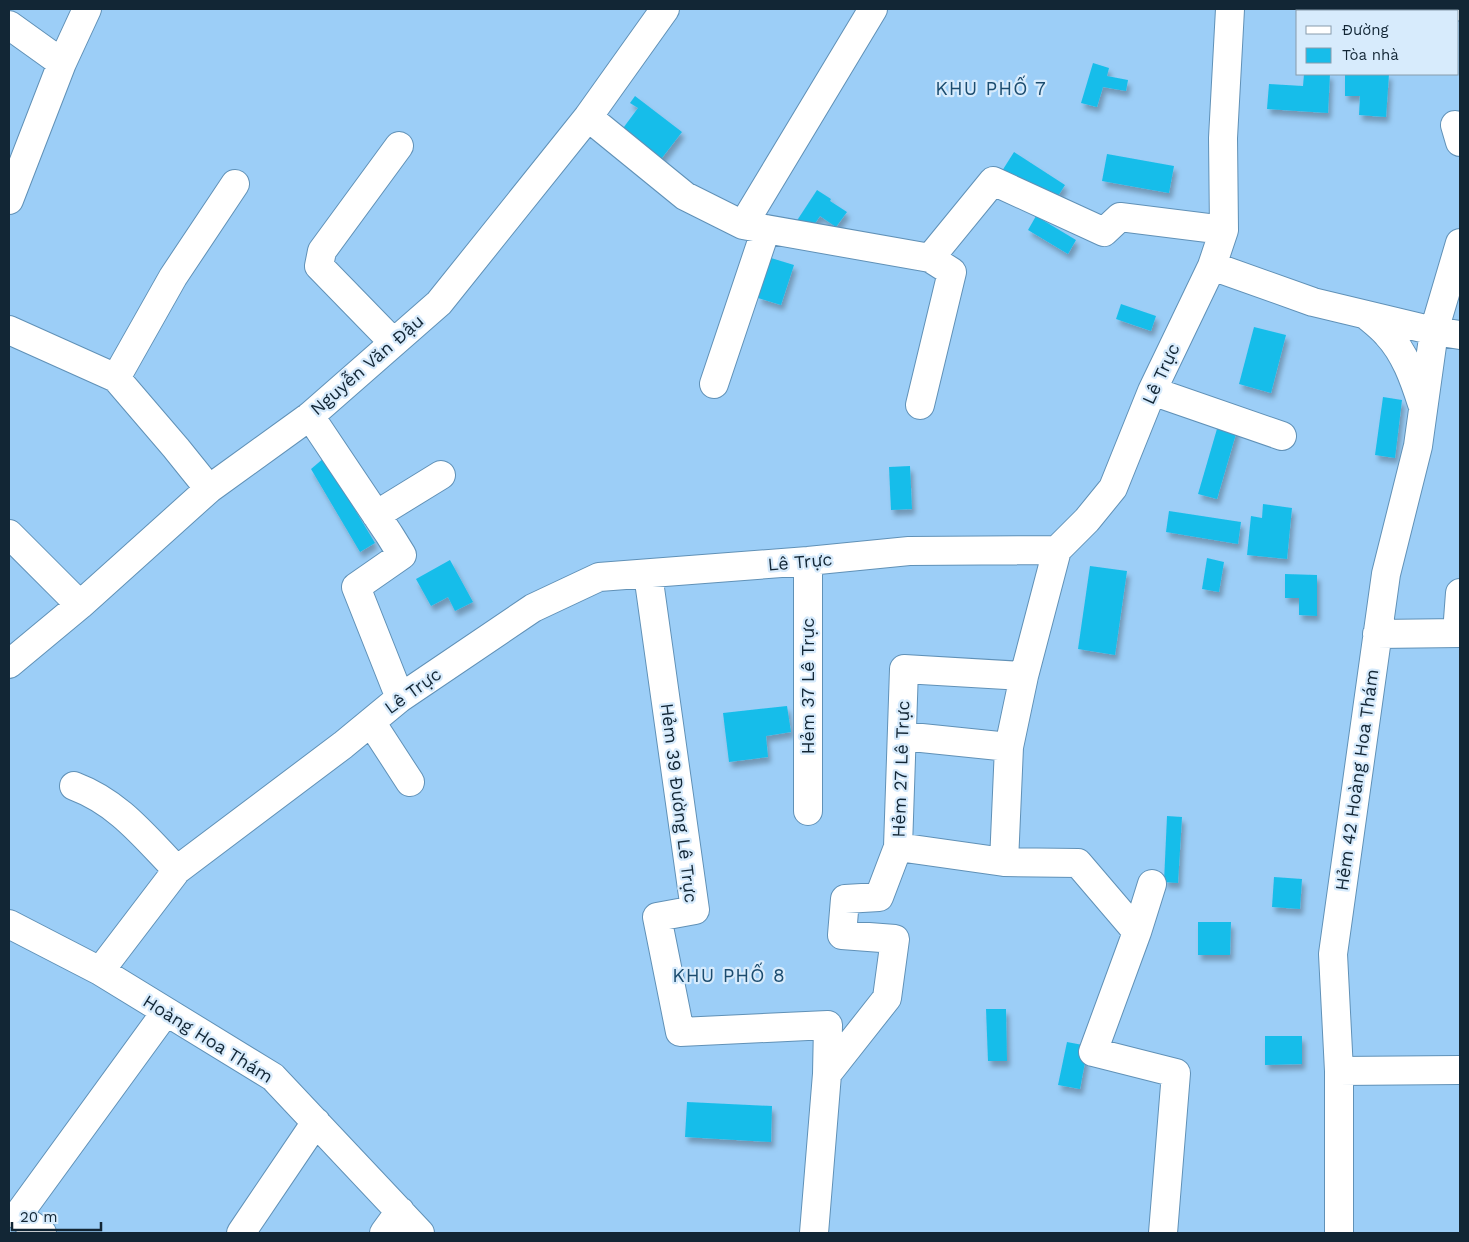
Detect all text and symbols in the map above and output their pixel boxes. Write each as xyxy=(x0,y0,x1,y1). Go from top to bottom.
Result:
legend xyxy=(1296,10,1459,75)
text: Đường xyxy=(1342,21,1389,39)
text: Tòa nhà xyxy=(1342,46,1399,64)
district label: KHU PHỐ 7 xyxy=(935,75,1047,100)
street label: Nguyễn Văn Đậu xyxy=(306,310,427,419)
street label: Lê Trực xyxy=(1137,340,1184,408)
street label: Lê Trực xyxy=(767,548,833,575)
street label: Hẻm 37 Lê Trực xyxy=(797,618,818,754)
street label: Lê Trực xyxy=(380,663,445,718)
street label: Hẻm 42 Hoàng Hoa Thám xyxy=(1331,668,1382,892)
street label: Hẻm 27 Lê Trực xyxy=(888,700,913,838)
street label: Hẻm 39 Đường Lê Trực xyxy=(657,702,702,904)
district label: KHU PHỐ 8 xyxy=(672,962,786,987)
street label: Hoàng Hoa Thám xyxy=(139,990,277,1087)
scale bar xyxy=(12,1200,101,1232)
text: 20 m xyxy=(20,1208,58,1226)

